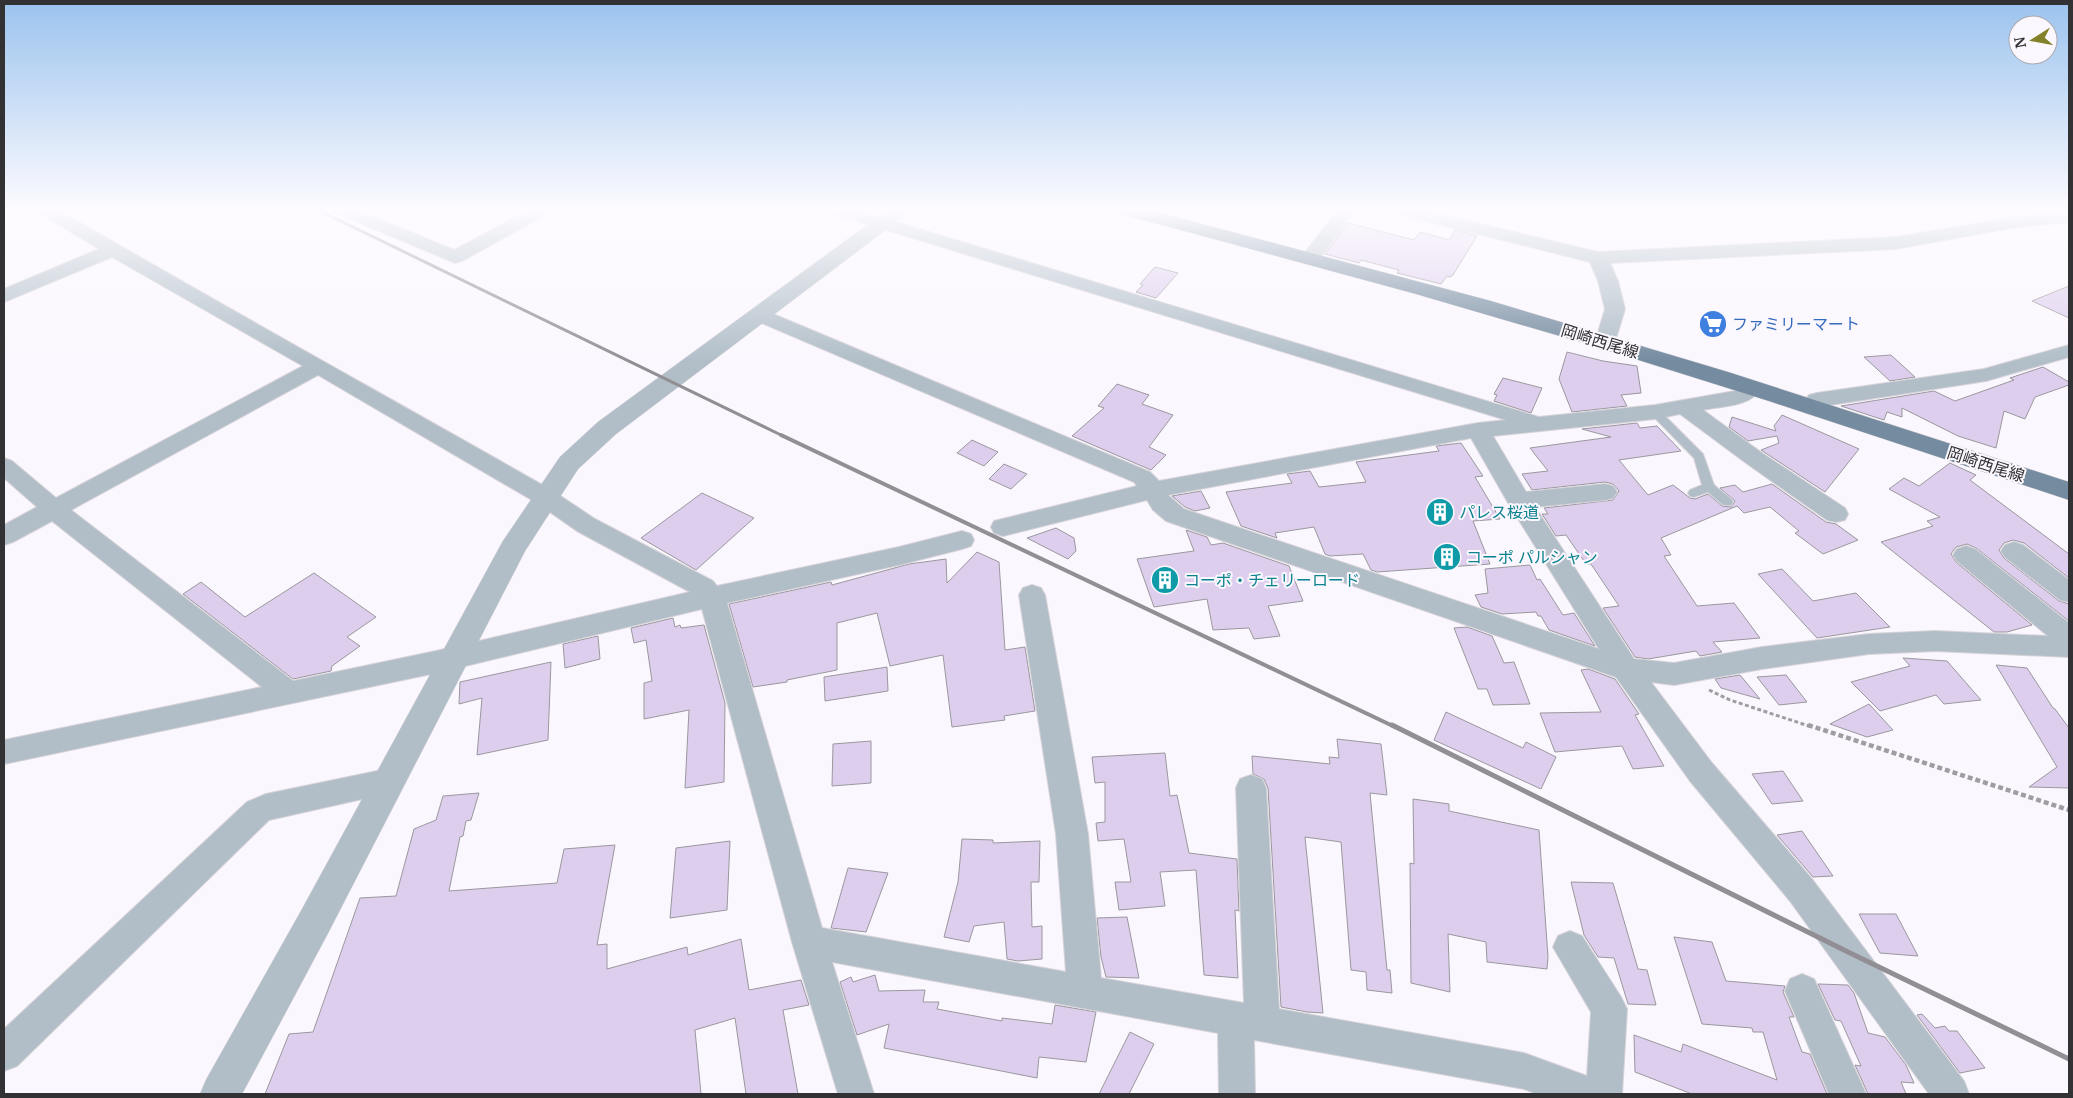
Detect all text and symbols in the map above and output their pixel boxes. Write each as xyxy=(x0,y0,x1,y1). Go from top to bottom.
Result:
north arrow xyxy=(2008,15,2058,65)
text: N xyxy=(2010,35,2030,50)
supermarket icon: ファミリーマート xyxy=(1698,309,1728,339)
place label: ファミリーマート xyxy=(1732,314,1860,334)
street label: 岡崎西尾線 xyxy=(1559,320,1641,362)
street label: 岡崎西尾線 xyxy=(1945,442,2027,486)
building icon: パレス桜道 xyxy=(1425,497,1455,527)
place label: パレス桜道 xyxy=(1459,502,1539,522)
building icon: コーポ パルシャン xyxy=(1432,542,1462,572)
place label: コーポ パルシャン xyxy=(1466,547,1598,567)
building icon: コーポ・チェリーロード xyxy=(1150,565,1180,595)
place label: コーポ・チェリーロード xyxy=(1184,570,1360,590)

